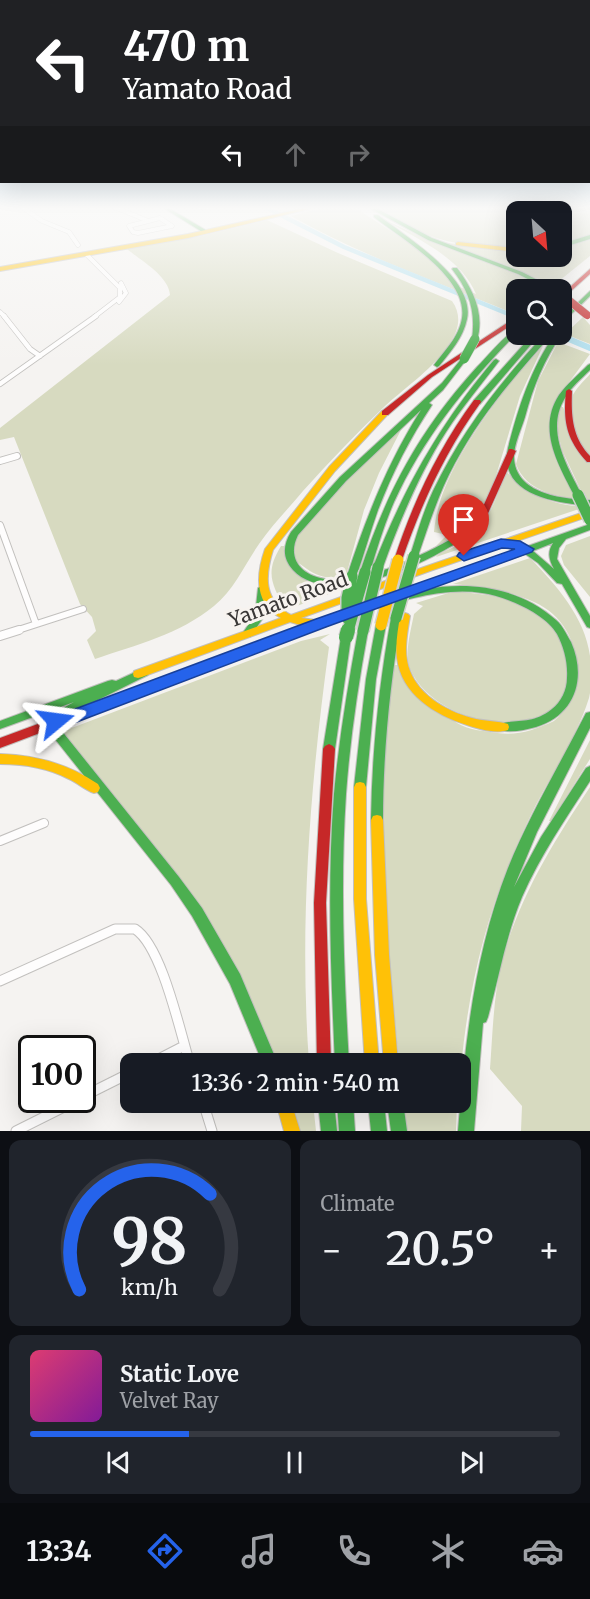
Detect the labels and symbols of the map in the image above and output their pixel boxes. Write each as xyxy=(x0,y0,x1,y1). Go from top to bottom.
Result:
north arrow xyxy=(506,201,572,267)
pin xyxy=(438,494,489,556)
street label: Yamato Road xyxy=(224,566,351,632)
position arrow xyxy=(24,689,88,753)
speed limit sign: 100 xyxy=(18,1035,96,1113)

